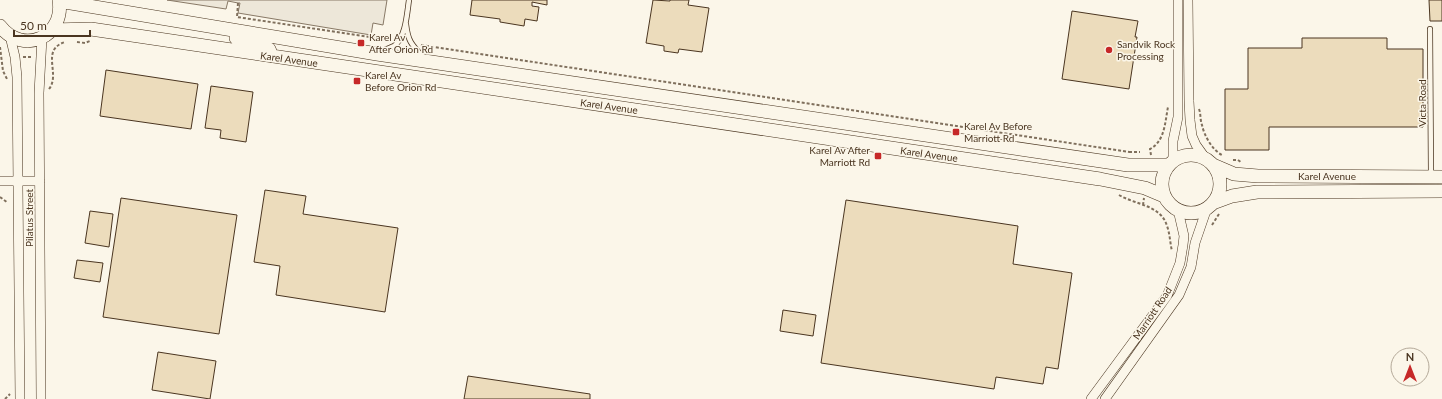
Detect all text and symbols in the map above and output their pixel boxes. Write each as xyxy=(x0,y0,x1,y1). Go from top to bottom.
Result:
scale bar xyxy=(14,12,90,38)
text: 50 m xyxy=(20,18,47,33)
place label: Karel Av After Orion Rd xyxy=(369,31,433,55)
marker: Karel Av After Orion Rd xyxy=(356,38,366,48)
place label: Sandvik Rock Processing xyxy=(1117,38,1176,62)
marker: Sandvik Rock Processing xyxy=(1104,45,1114,55)
street label: Karel Avenue xyxy=(259,49,319,69)
place label: Karel Av Before Orion Rd xyxy=(365,69,436,93)
marker: Karel Av Before Orion Rd xyxy=(352,76,362,86)
street label: Victa Road xyxy=(1416,79,1428,127)
street label: Karel Avenue xyxy=(579,96,639,116)
place label: Karel Av Before Marriott Rd xyxy=(964,120,1032,144)
marker: Karel Av Before Marriott Rd xyxy=(951,127,961,137)
place label: Karel Av After Marriott Rd xyxy=(809,144,870,168)
street label: Karel Avenue xyxy=(899,144,959,164)
marker: Karel Av After Marriott Rd xyxy=(873,151,883,161)
street label: Karel Avenue xyxy=(1298,170,1356,182)
street label: Pilatus Street xyxy=(23,189,35,247)
street label: Marriott Road xyxy=(1130,284,1174,342)
north arrow xyxy=(1390,347,1430,387)
text: N xyxy=(1406,350,1414,363)

